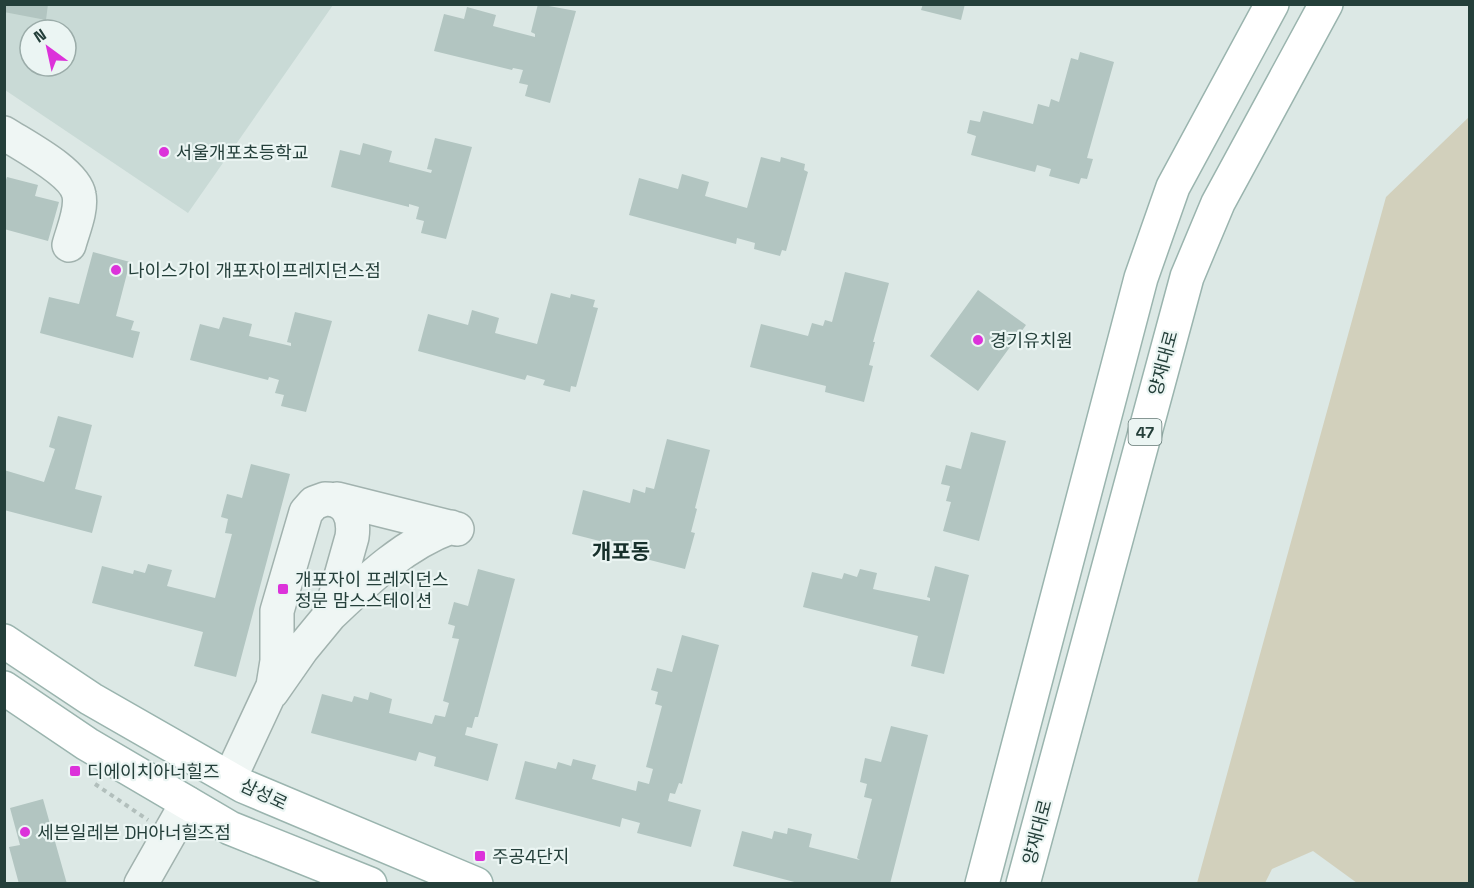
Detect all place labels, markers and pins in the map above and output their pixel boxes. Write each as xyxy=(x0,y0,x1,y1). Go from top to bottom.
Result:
place label: 서울개포초등학교 xyxy=(176,141,308,164)
marker: 서울개포초등학교 xyxy=(157,145,171,159)
place label: 나이스가이 개포자이프레지던스점 xyxy=(128,259,381,282)
marker: 나이스가이 개포자이프레지던스점 xyxy=(109,263,123,277)
place label: 경기유치원 xyxy=(990,329,1073,352)
marker: 경기유치원 xyxy=(971,333,985,347)
place label: 개포자이 프레지던스 정문 맘스스테이션 xyxy=(295,568,449,612)
marker: 개포자이 프레지던스 정문 맘스스테이션 xyxy=(276,582,290,596)
place label: 디에이치아너힐즈 xyxy=(87,760,219,783)
marker: 디에이치아너힐즈 xyxy=(68,764,82,778)
place label: 세븐일레븐 DH아너힐즈점 xyxy=(37,821,231,844)
marker: 세븐일레븐 DH아너힐즈점 xyxy=(18,825,32,839)
place label: 주공4단지 xyxy=(492,845,570,868)
marker: 주공4단지 xyxy=(473,849,487,863)

